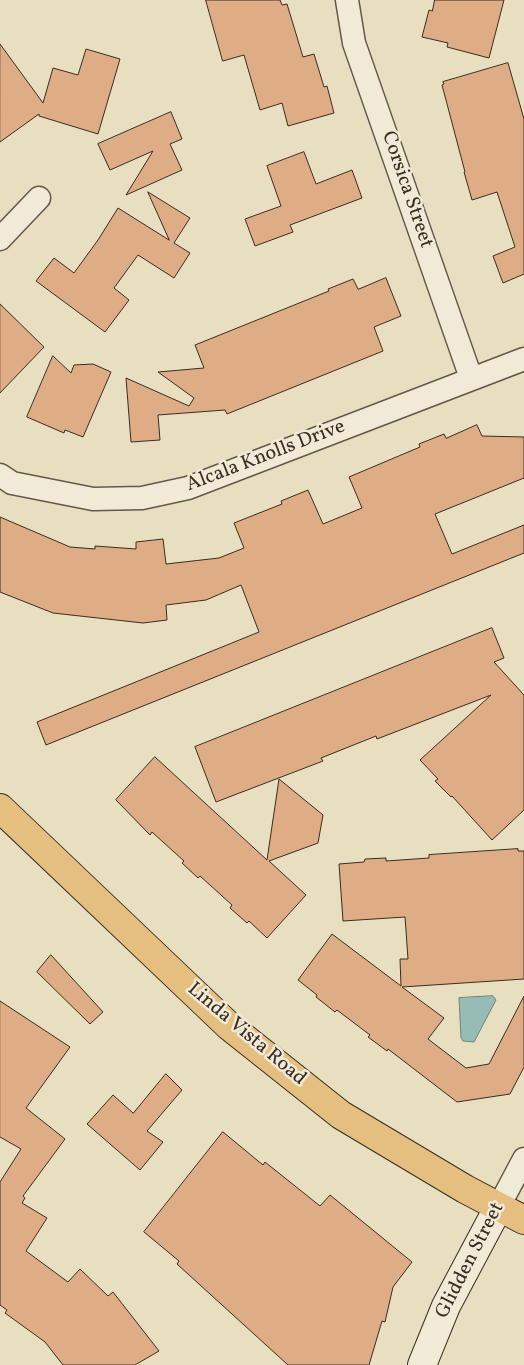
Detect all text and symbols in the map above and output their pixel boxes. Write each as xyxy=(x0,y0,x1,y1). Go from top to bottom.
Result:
street label: Corsica Street xyxy=(375,128,437,252)
street label: Alcala Knolls Drive xyxy=(183,416,349,498)
street label: Linda Vista Road xyxy=(182,978,310,1092)
street label: Glidden Street xyxy=(431,1199,511,1323)

